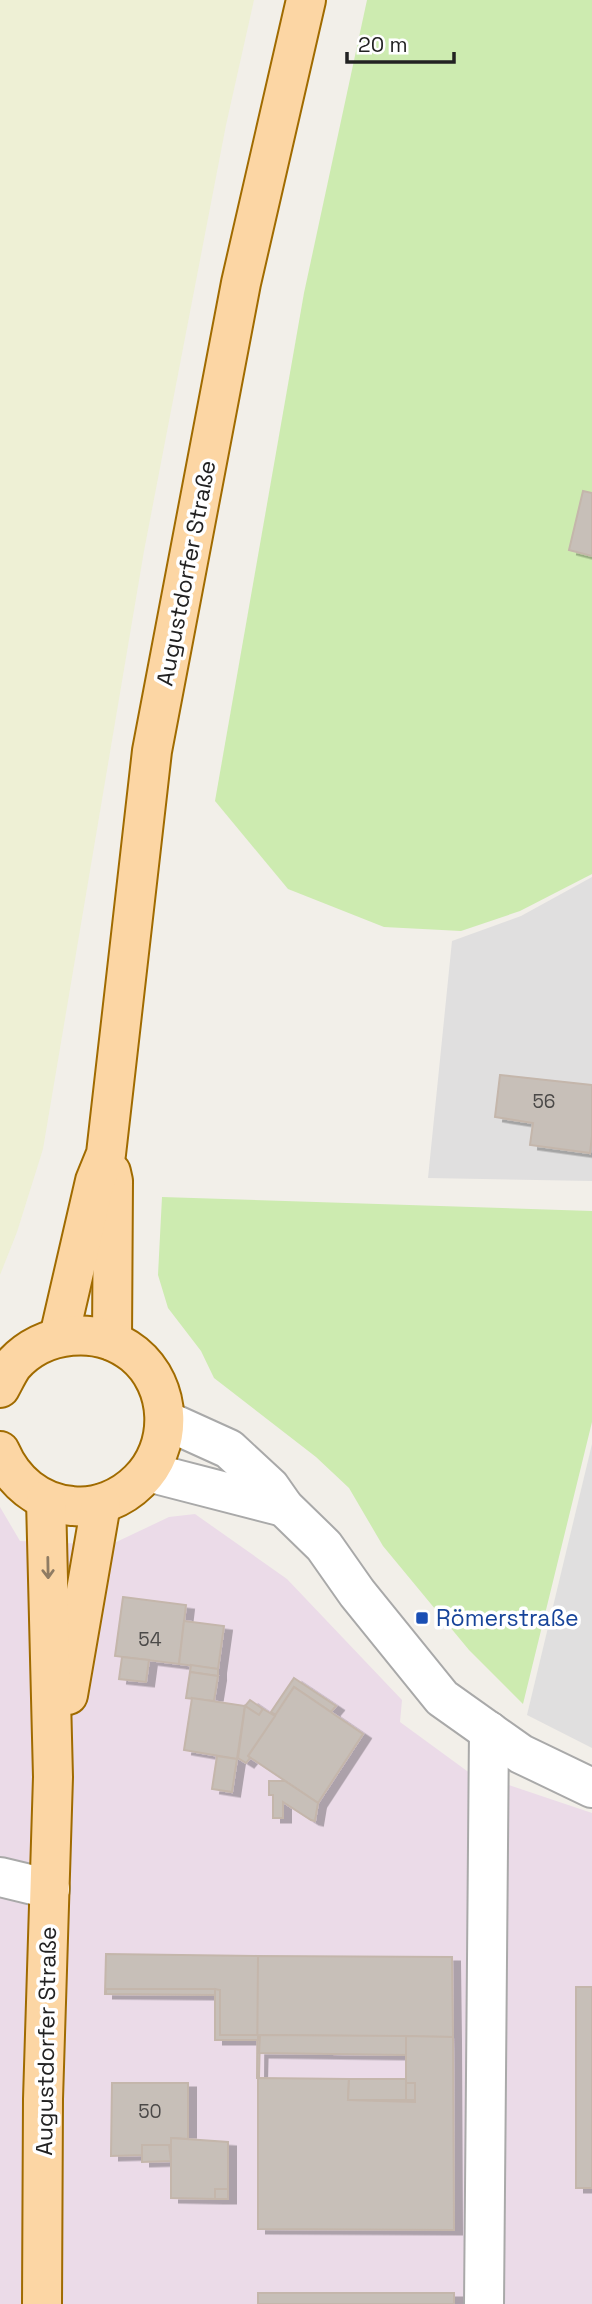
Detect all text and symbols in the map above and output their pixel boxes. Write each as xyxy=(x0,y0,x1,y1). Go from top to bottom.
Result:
scale bar xyxy=(347,21,454,65)
text: 20 m xyxy=(358,31,408,58)
street label: Augustdorfer Straße xyxy=(149,458,223,688)
house number: 56 xyxy=(532,1089,556,1114)
one-way arrow xyxy=(41,1557,55,1580)
place label: Römerstraße xyxy=(436,1603,579,1633)
marker: Römerstraße xyxy=(414,1610,430,1626)
house number: 54 xyxy=(138,1627,162,1652)
street label: Augustdorfer Straße xyxy=(29,1926,63,2156)
house number: 50 xyxy=(138,2099,162,2124)

